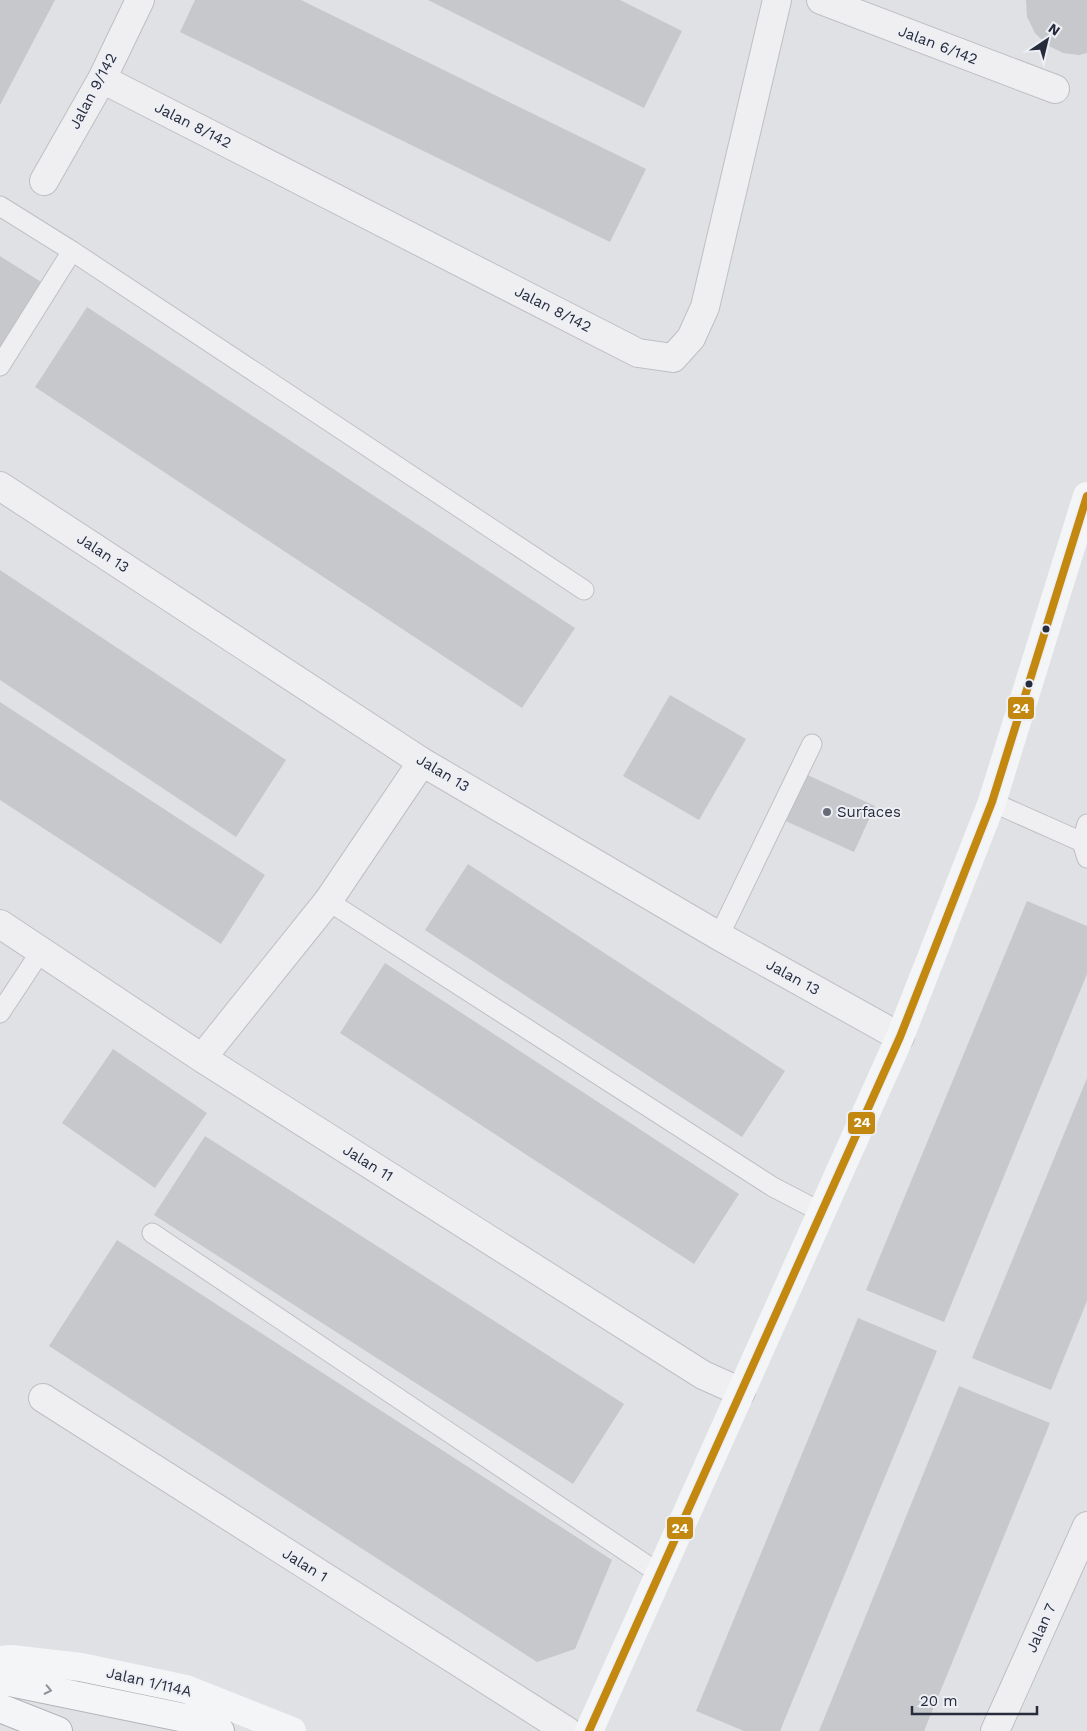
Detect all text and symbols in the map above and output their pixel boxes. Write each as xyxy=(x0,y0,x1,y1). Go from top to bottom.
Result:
north arrow xyxy=(1022,15,1072,65)
text: N xyxy=(1046,20,1063,39)
street label: Jalan 6/142 xyxy=(896,22,980,68)
street label: Jalan 9/142 xyxy=(65,50,121,132)
street label: Jalan 8/142 xyxy=(152,98,234,152)
street label: Jalan 8/142 xyxy=(512,282,594,336)
street label: Jalan 13 xyxy=(74,530,132,576)
unlabelled marker xyxy=(1041,624,1051,634)
unlabelled marker xyxy=(1024,679,1034,689)
line badge: 24 xyxy=(1007,696,1035,720)
text: 24 xyxy=(1012,700,1030,716)
street label: Jalan 13 xyxy=(413,750,473,796)
place label: Surfaces xyxy=(837,803,901,821)
marker: Surfaces xyxy=(821,806,833,818)
street label: Jalan 13 xyxy=(763,955,823,999)
line badge: 24 xyxy=(847,1111,876,1135)
text: 24 xyxy=(853,1114,871,1130)
street label: Jalan 11 xyxy=(340,1141,396,1185)
line badge: 24 xyxy=(666,1516,694,1540)
text: 24 xyxy=(671,1520,689,1536)
street label: Jalan 1 xyxy=(279,1544,331,1586)
street label: Jalan 7 xyxy=(1022,1601,1060,1655)
street label: Jalan 1/114A xyxy=(105,1663,194,1701)
one-way arrow xyxy=(43,1684,52,1695)
scale bar xyxy=(912,1684,1037,1716)
text: 20 m xyxy=(920,1692,958,1710)

